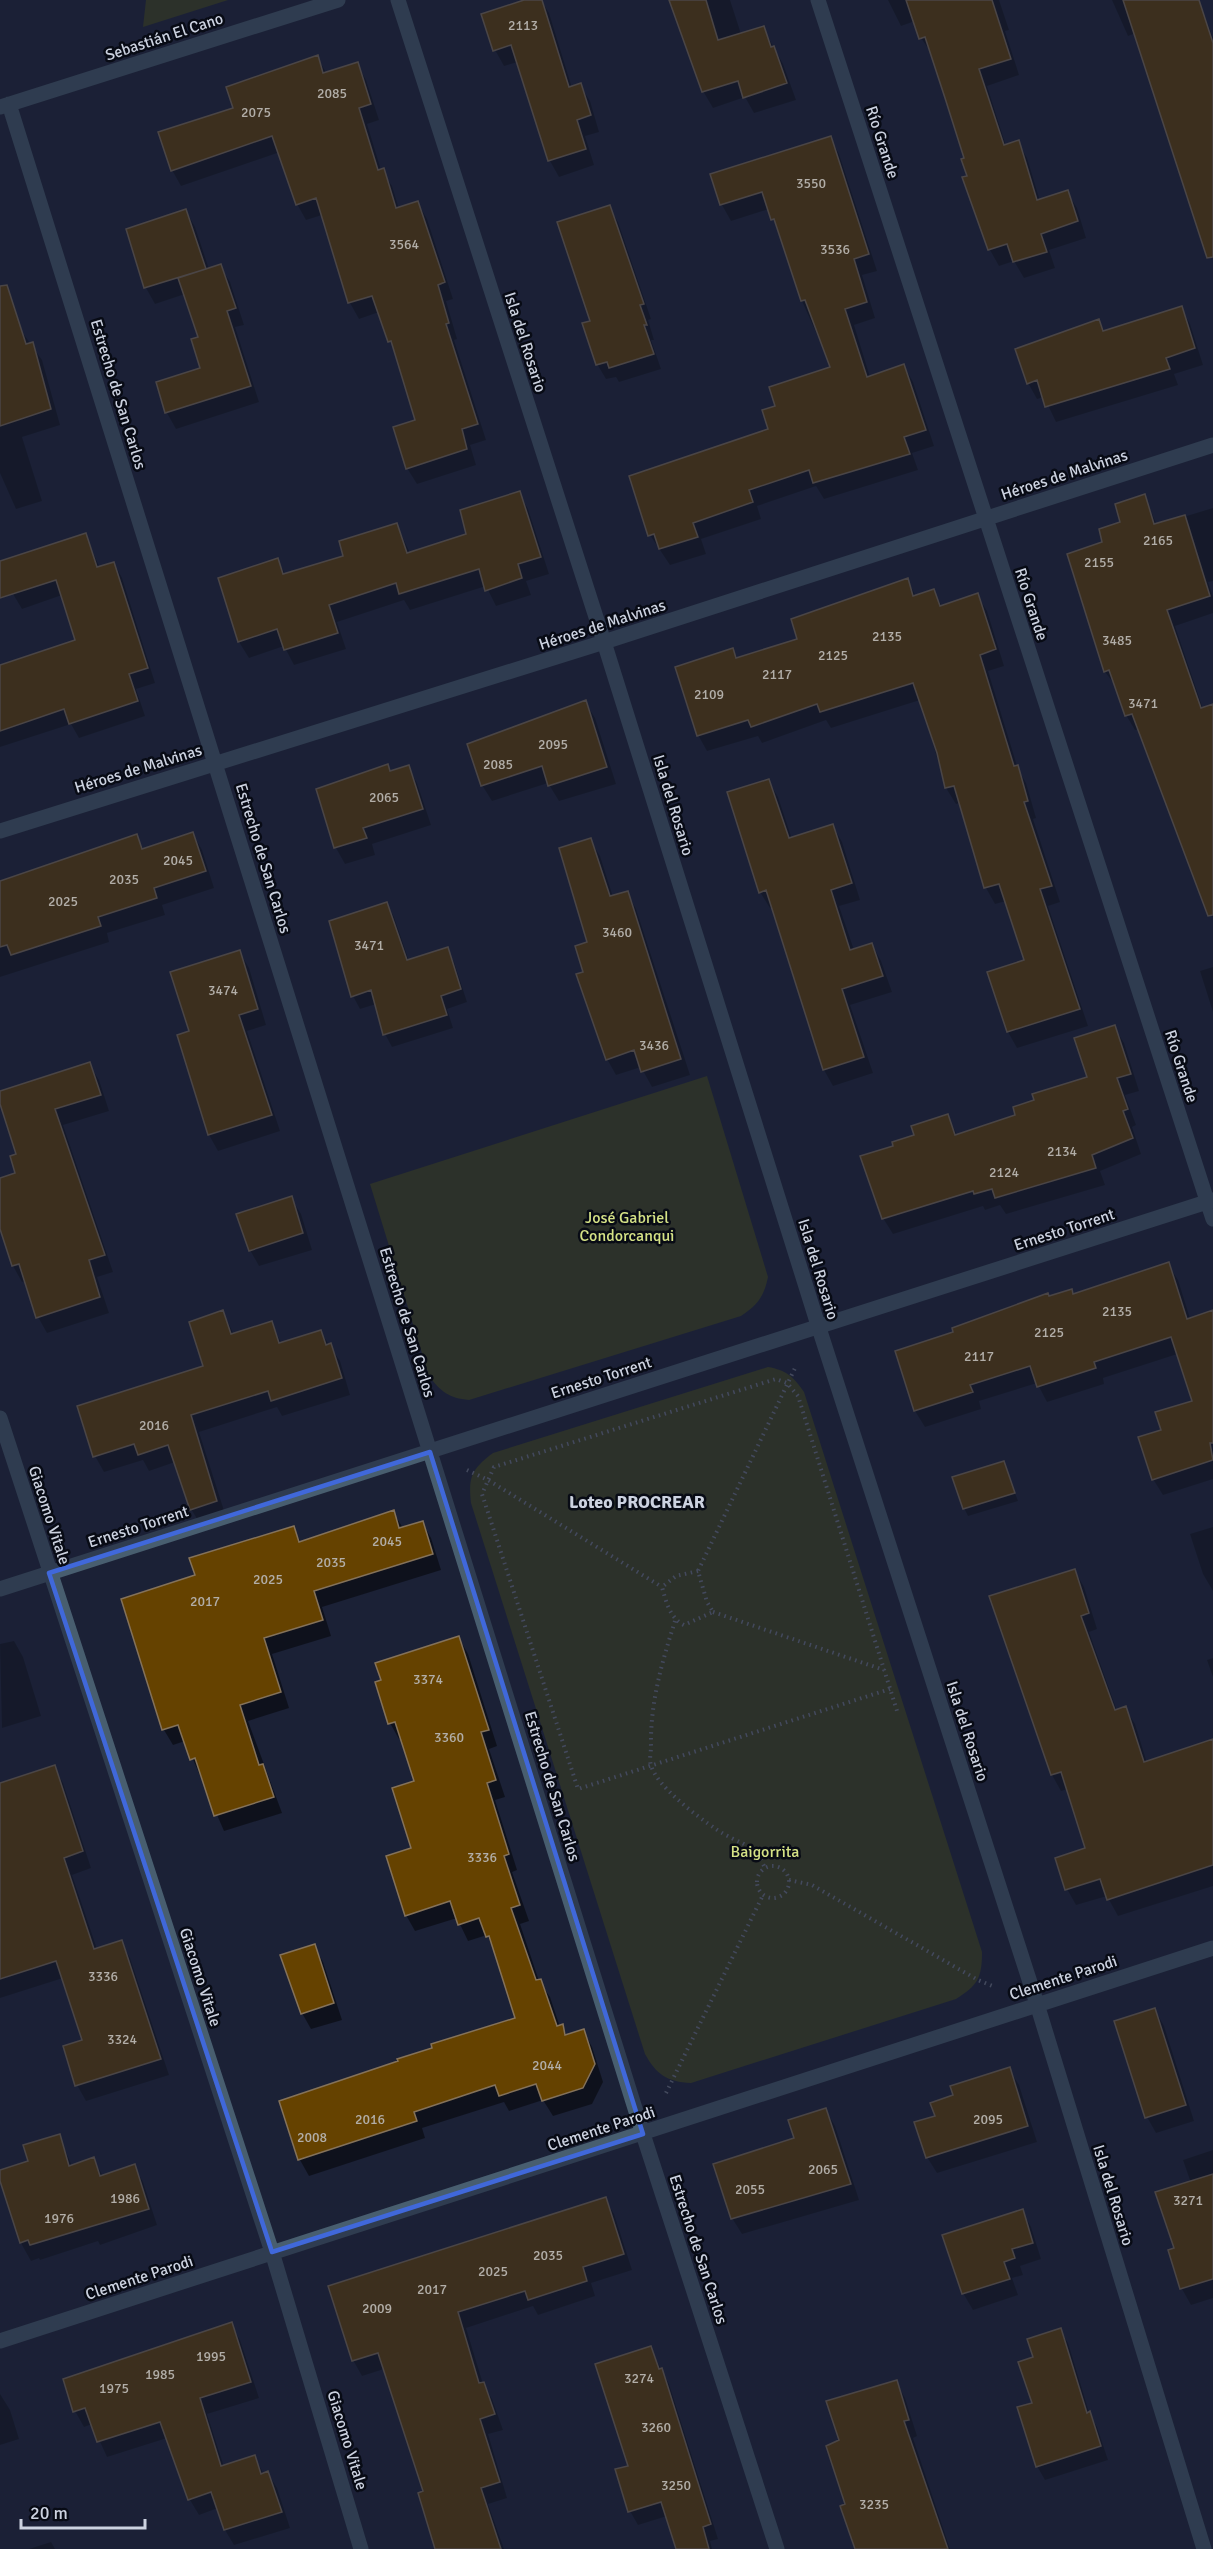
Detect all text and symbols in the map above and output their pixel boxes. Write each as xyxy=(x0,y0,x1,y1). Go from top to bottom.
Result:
street label: Sebastián El Cano xyxy=(103,8,226,65)
house number: 2113 xyxy=(508,17,538,34)
house number: 2085 xyxy=(317,85,347,102)
street label: Río Grande xyxy=(861,103,903,181)
house number: 2075 xyxy=(241,104,271,121)
house number: 3550 xyxy=(796,175,826,192)
house number: 3564 xyxy=(389,236,420,253)
house number: 3536 xyxy=(820,241,850,258)
street label: Isla del Rosario xyxy=(499,290,551,395)
street label: Estrecho de San Carlos xyxy=(86,317,150,472)
street label: Héroes de Malvinas xyxy=(998,445,1130,505)
house number: 2165 xyxy=(1143,532,1173,549)
house number: 2155 xyxy=(1084,554,1114,571)
street label: Río Grande xyxy=(1010,565,1052,643)
street label: Héroes de Malvinas xyxy=(536,595,668,655)
house number: 2135 xyxy=(872,628,902,645)
house number: 3485 xyxy=(1102,632,1132,649)
house number: 2125 xyxy=(818,647,848,664)
house number: 2117 xyxy=(762,666,792,683)
house number: 2109 xyxy=(694,686,724,703)
house number: 3471 xyxy=(1128,695,1158,712)
house number: 2095 xyxy=(538,736,568,753)
street label: Héroes de Malvinas xyxy=(72,740,204,798)
street label: Isla del Rosario xyxy=(648,752,698,858)
house number: 2085 xyxy=(483,756,513,773)
street label: Estrecho de San Carlos xyxy=(231,781,295,936)
house number: 2065 xyxy=(369,789,399,806)
house number: 2045 xyxy=(163,852,193,869)
house number: 2035 xyxy=(109,871,139,888)
house number: 2025 xyxy=(48,893,78,910)
house number: 3460 xyxy=(602,924,632,941)
house number: 3471 xyxy=(354,937,384,954)
house number: 3474 xyxy=(208,982,239,999)
street label: Río Grande xyxy=(1160,1027,1202,1105)
house number: 3436 xyxy=(639,1037,669,1054)
house number: 2134 xyxy=(1047,1143,1078,1160)
house number: 2124 xyxy=(989,1164,1020,1181)
street label: Ernesto Torrent xyxy=(1011,1204,1118,1256)
park label: José Gabriel Condorcanqui xyxy=(580,1208,674,1246)
street label: Isla del Rosario xyxy=(793,1216,843,1322)
street label: Estrecho de San Carlos xyxy=(375,1245,439,1400)
house number: 2135 xyxy=(1102,1303,1132,1320)
house number: 2125 xyxy=(1034,1324,1064,1341)
house number: 2117 xyxy=(964,1348,994,1365)
street label: Ernesto Torrent xyxy=(548,1352,655,1404)
house number: 2016 xyxy=(139,1417,169,1434)
street label: Giacomo Vitale xyxy=(24,1463,74,1567)
district label: Loteo PROCREAR xyxy=(569,1491,705,1513)
street label: Ernesto Torrent xyxy=(85,1501,192,1553)
house number: 2045 xyxy=(372,1533,402,1550)
house number: 2035 xyxy=(316,1554,346,1571)
house number: 2025 xyxy=(253,1571,283,1588)
house number: 2017 xyxy=(190,1593,220,1610)
house number: 3374 xyxy=(413,1671,444,1688)
street label: Isla del Rosario xyxy=(941,1679,993,1784)
street label: Estrecho de San Carlos xyxy=(520,1709,584,1864)
house number: 3360 xyxy=(434,1729,464,1746)
park label: Baigorrita xyxy=(731,1842,799,1862)
house number: 3336 xyxy=(467,1849,497,1866)
street label: Giacomo Vitale xyxy=(175,1925,225,2029)
street label: Clemente Parodi xyxy=(1007,1951,1120,2005)
house number: 3336 xyxy=(88,1968,118,1985)
house number: 3324 xyxy=(107,2031,138,2048)
house number: 2044 xyxy=(532,2057,563,2074)
street label: Clemente Parodi xyxy=(545,2102,658,2156)
house number: 2016 xyxy=(355,2111,385,2128)
house number: 2095 xyxy=(973,2111,1003,2128)
house number: 2008 xyxy=(297,2129,327,2146)
street label: Isla del Rosario xyxy=(1088,2142,1138,2248)
house number: 2065 xyxy=(808,2161,838,2178)
street label: Estrecho de San Carlos xyxy=(664,2172,732,2327)
house number: 2055 xyxy=(735,2181,765,2198)
house number: 1986 xyxy=(110,2190,140,2207)
house number: 3271 xyxy=(1173,2192,1203,2209)
house number: 1976 xyxy=(44,2210,74,2227)
house number: 2035 xyxy=(533,2247,563,2264)
street label: Clemente Parodi xyxy=(83,2251,196,2305)
house number: 2025 xyxy=(478,2263,508,2280)
house number: 2017 xyxy=(417,2281,447,2298)
house number: 2009 xyxy=(362,2300,392,2317)
house number: 1995 xyxy=(196,2348,226,2365)
house number: 1985 xyxy=(145,2366,175,2383)
house number: 3274 xyxy=(624,2370,655,2387)
house number: 1975 xyxy=(99,2380,129,2397)
street label: Giacomo Vitale xyxy=(322,2388,372,2492)
house number: 3260 xyxy=(641,2419,671,2436)
house number: 3250 xyxy=(661,2477,691,2494)
scale bar xyxy=(21,2492,146,2530)
house number: 3235 xyxy=(859,2496,889,2513)
text: 20 m xyxy=(30,2502,68,2524)

